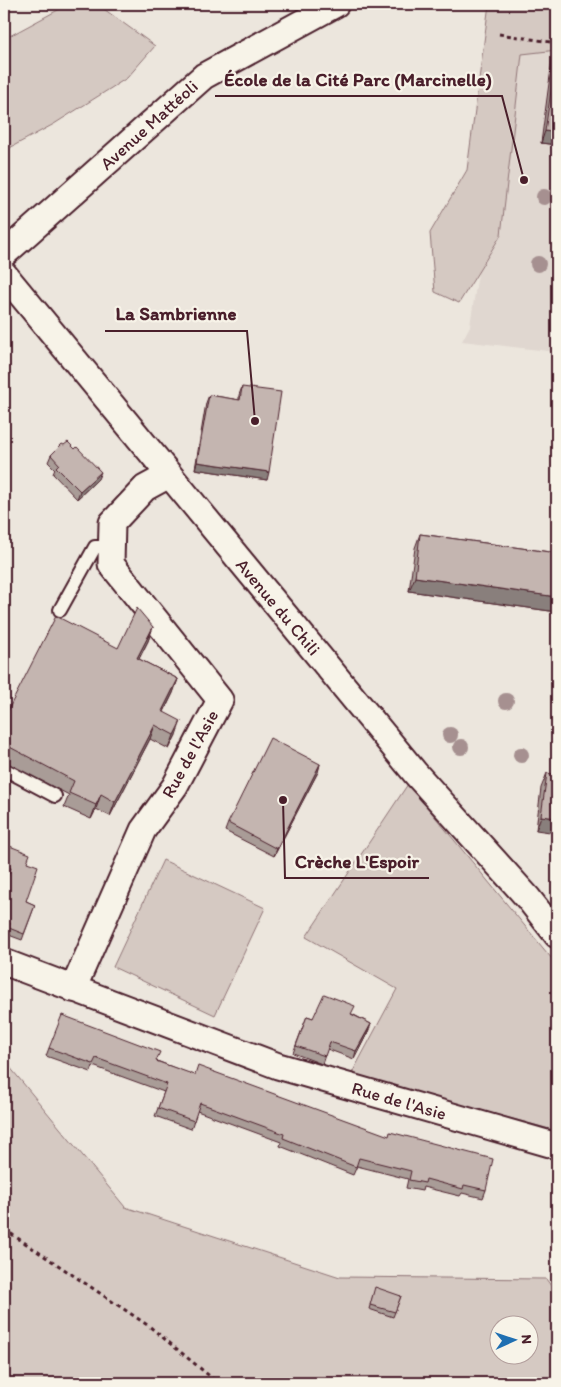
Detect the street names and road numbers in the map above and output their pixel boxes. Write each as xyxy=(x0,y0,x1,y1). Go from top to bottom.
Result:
street label: Avenue Mattéoli xyxy=(96,75,202,175)
street label: Avenue du Chili xyxy=(231,554,325,660)
street label: Rue de l'Asie xyxy=(157,706,223,802)
street label: Rue de l'Asie xyxy=(349,1077,449,1125)

